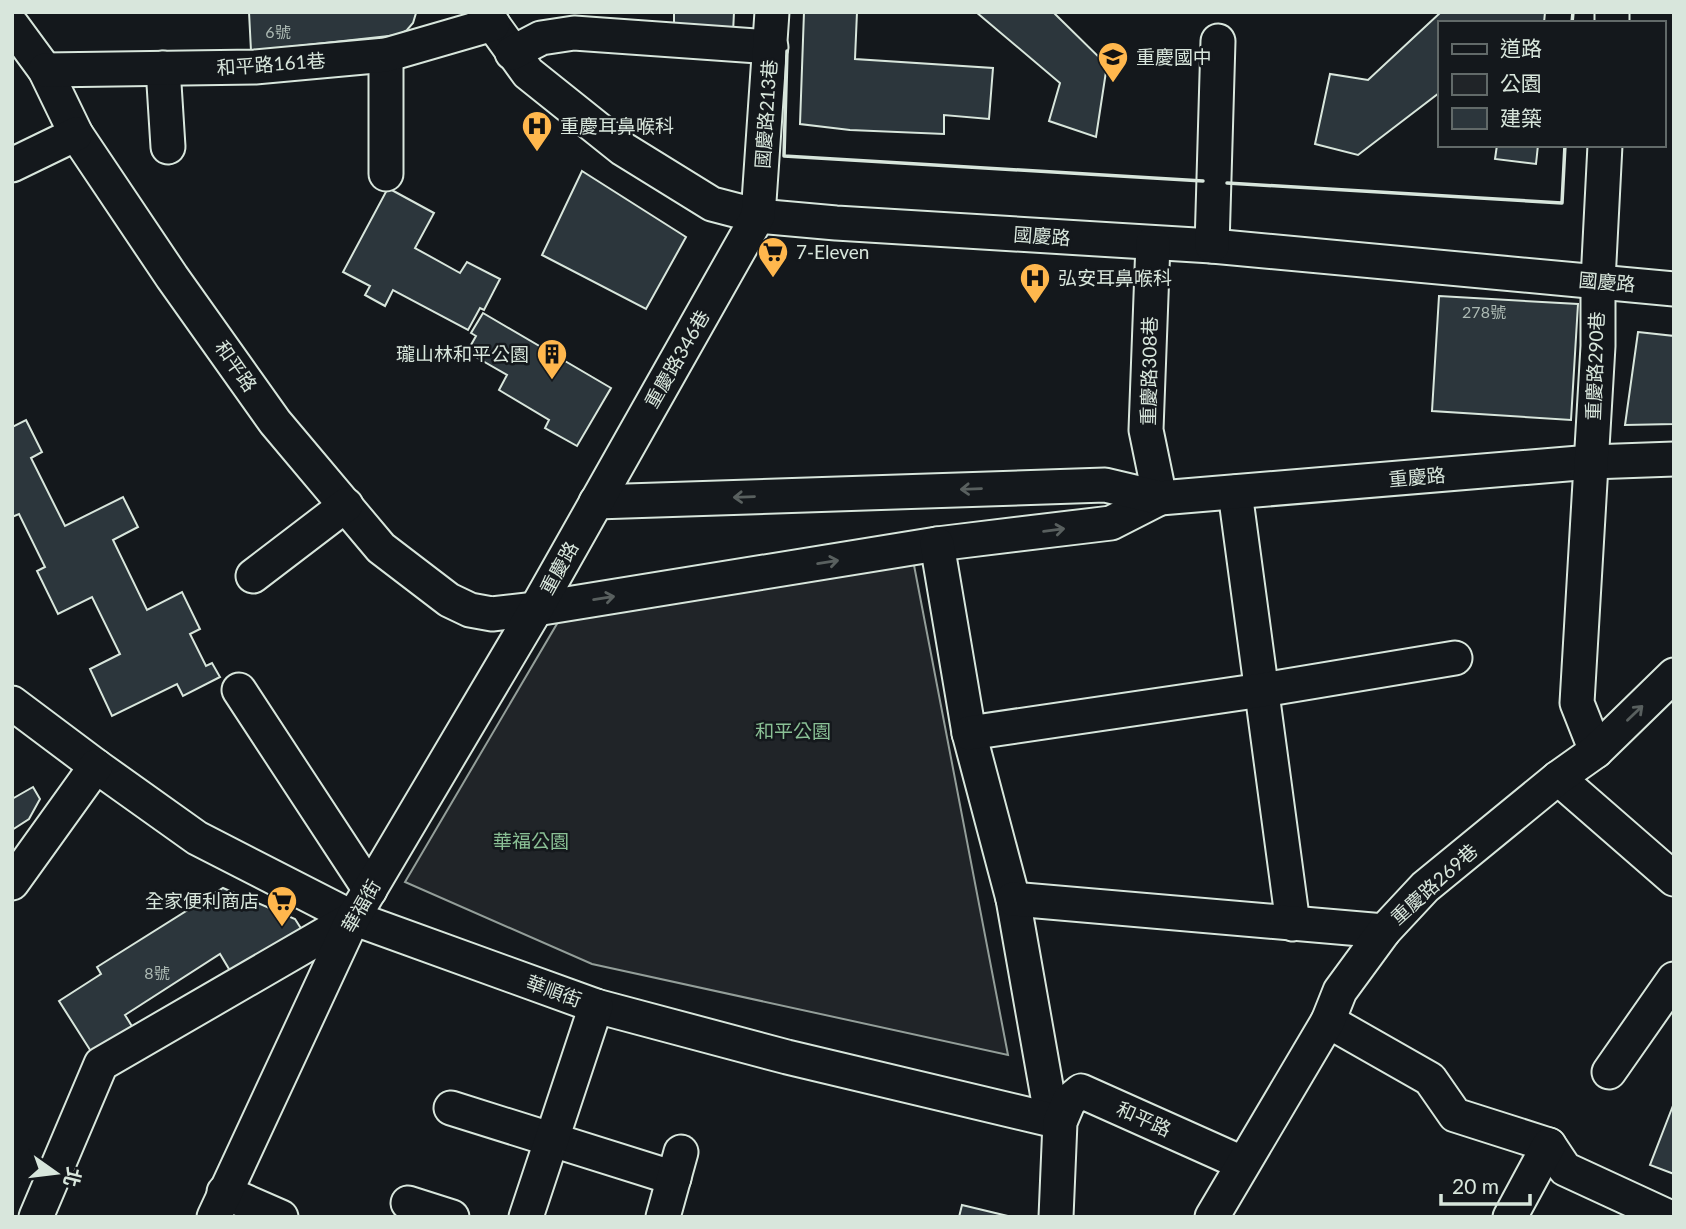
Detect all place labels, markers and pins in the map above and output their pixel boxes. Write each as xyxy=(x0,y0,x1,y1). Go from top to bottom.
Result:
school or university icon: 重慶國中 xyxy=(1096,40,1130,84)
place label: 重慶國中 xyxy=(1136,45,1212,68)
hospital icon: 重慶耳鼻喉科 xyxy=(520,109,554,153)
place label: 重慶耳鼻喉科 xyxy=(560,114,674,137)
supermarket icon: 7-Eleven xyxy=(756,235,790,279)
place label: 7-Eleven xyxy=(796,240,869,263)
hospital icon: 弘安耳鼻喉科 xyxy=(1018,261,1052,305)
place label: 弘安耳鼻喉科 xyxy=(1058,266,1172,289)
building icon: 瓏山林和平公園 xyxy=(535,337,569,381)
place label: 瓏山林和平公園 xyxy=(396,342,529,365)
supermarket icon: 全家便利商店 xyxy=(265,884,299,928)
place label: 全家便利商店 xyxy=(145,889,259,912)

